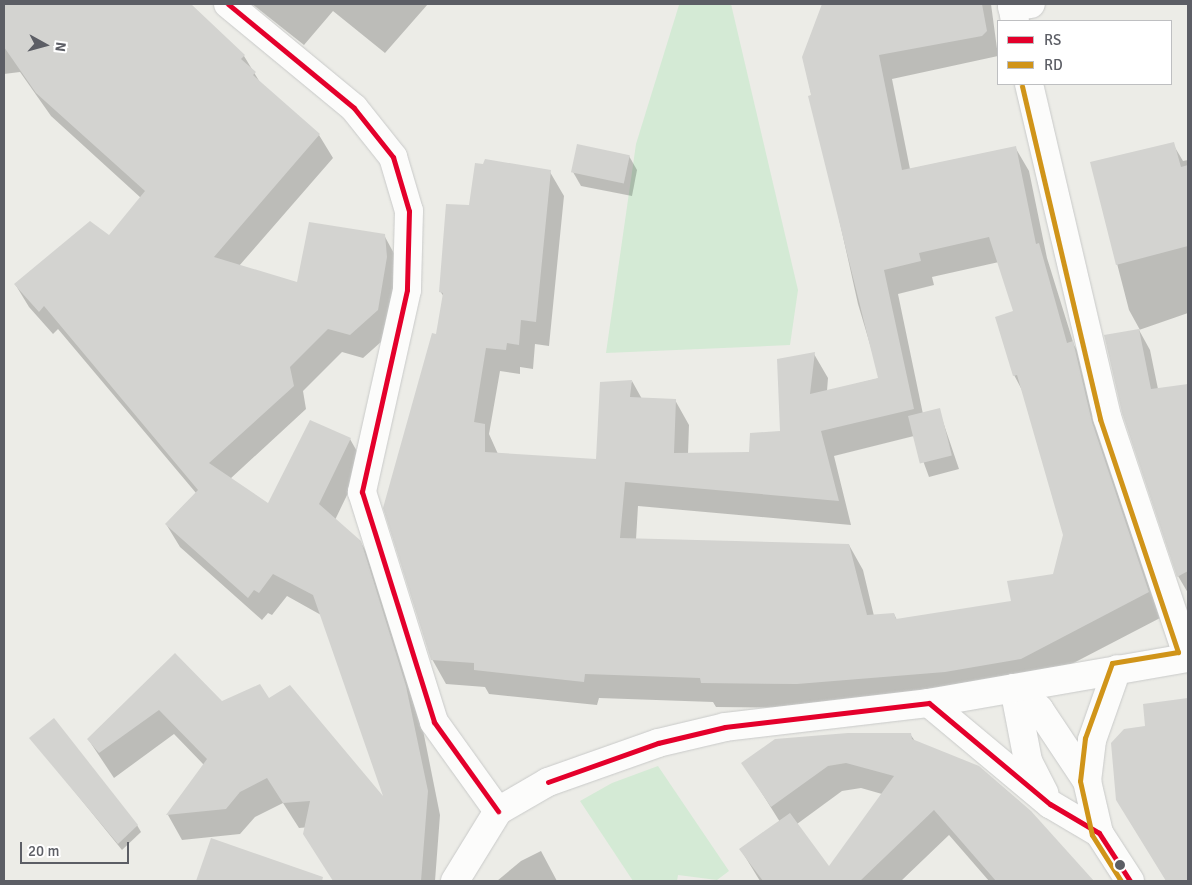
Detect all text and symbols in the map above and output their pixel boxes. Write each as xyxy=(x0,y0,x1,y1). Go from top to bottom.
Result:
north arrow xyxy=(20,20,70,70)
legend xyxy=(997,20,1172,85)
text: RS xyxy=(1044,31,1061,49)
text: N xyxy=(51,41,69,53)
text: RD xyxy=(1044,56,1063,74)
scale bar xyxy=(22,832,131,864)
text: 20 m xyxy=(28,842,59,860)
unlabelled marker xyxy=(1115,860,1125,870)

